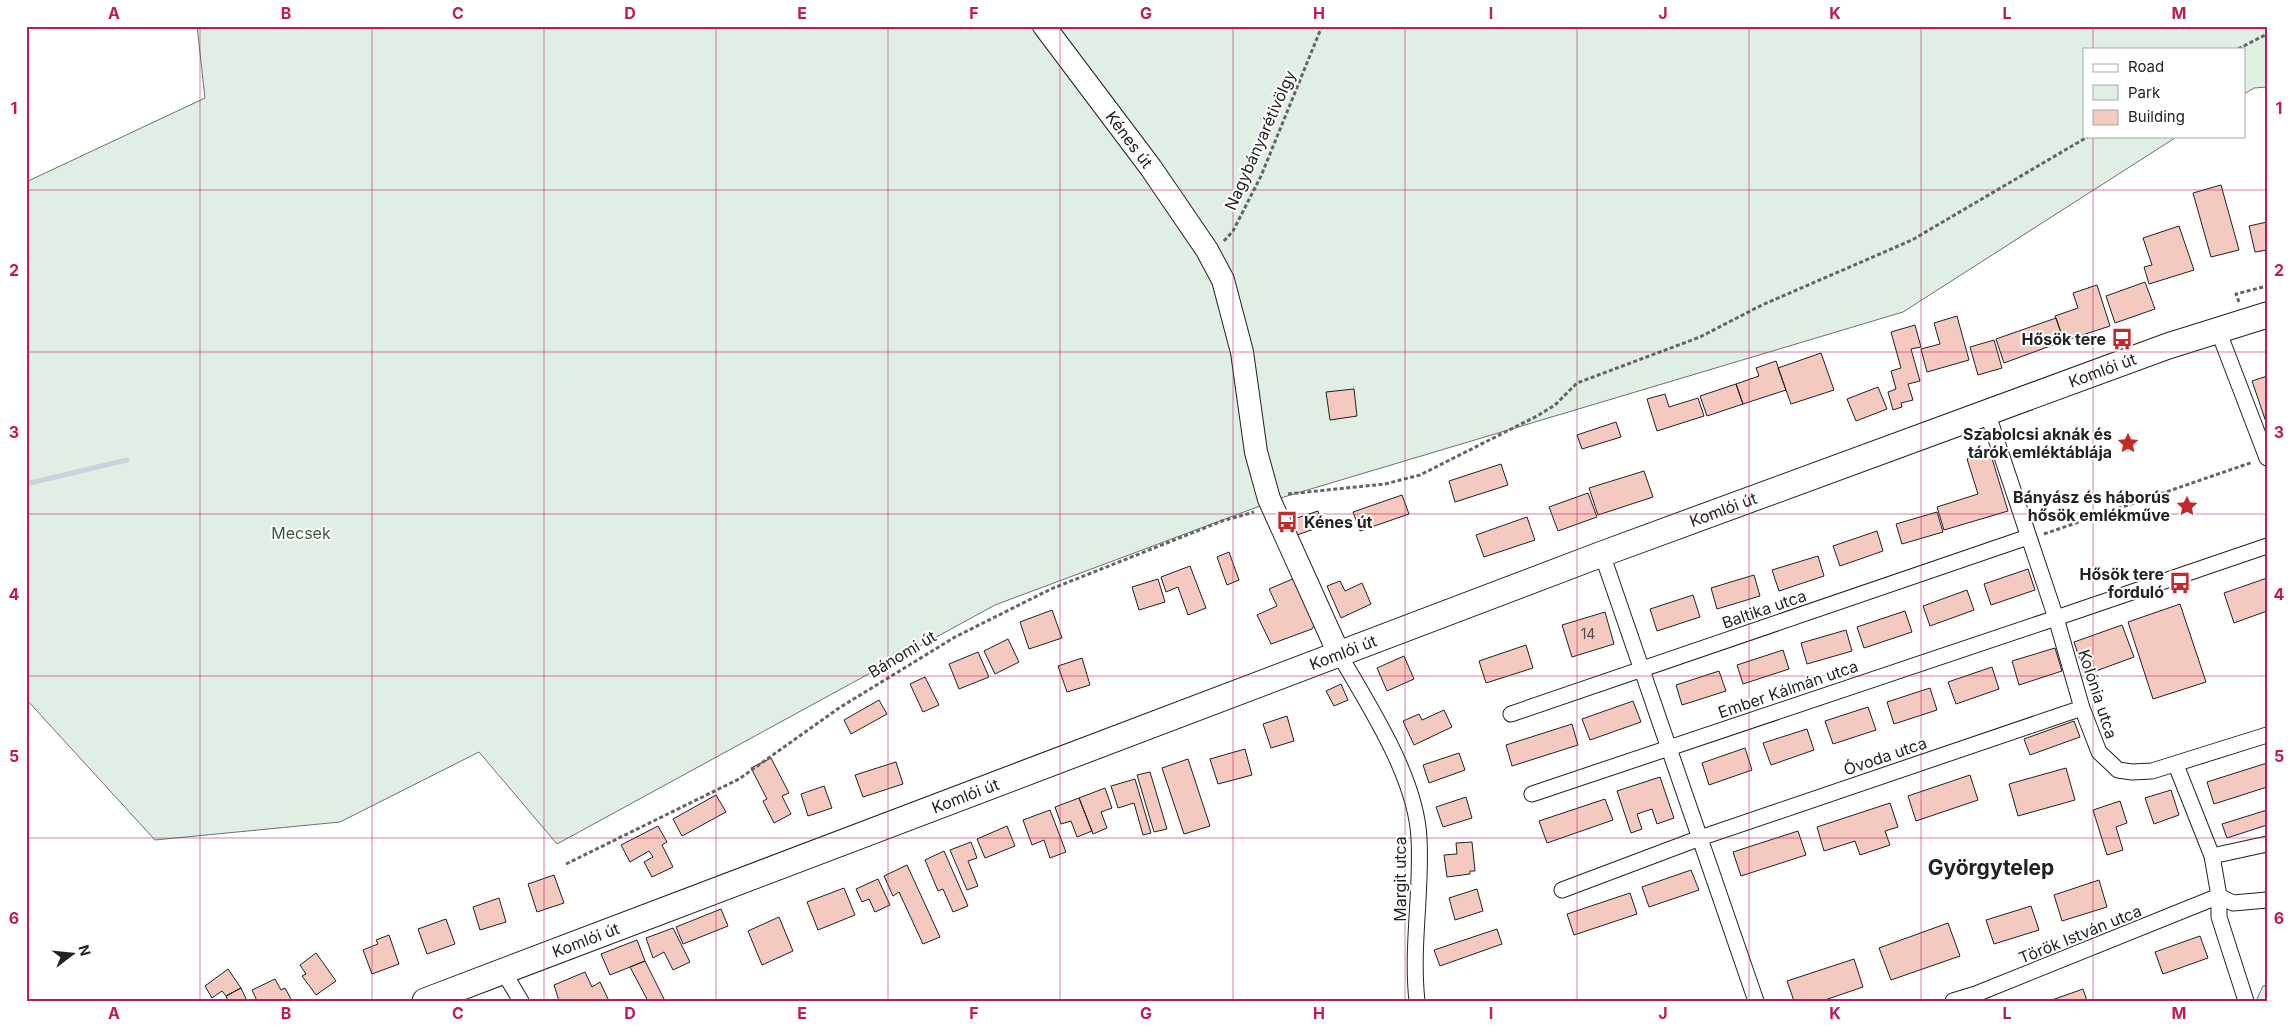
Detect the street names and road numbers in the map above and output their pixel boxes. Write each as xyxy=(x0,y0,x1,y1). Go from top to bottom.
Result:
street label: Nagybányarétivölgy xyxy=(1220,67,1300,213)
street label: Kénes út xyxy=(1102,107,1157,172)
street label: Komlói út xyxy=(2066,349,2139,392)
street label: Komlói út xyxy=(1687,488,1759,531)
street label: Baltika utca xyxy=(1719,585,1809,633)
street label: Bánomi út xyxy=(864,626,940,682)
street label: Komlói út xyxy=(1307,631,1379,674)
street label: Kolónia utca xyxy=(2074,647,2122,741)
street label: Ember Kálmán utca xyxy=(1715,656,1861,722)
street label: Óvoda utca xyxy=(1841,732,1929,780)
street label: Komlói út xyxy=(929,774,1002,818)
street label: Margit utca xyxy=(1390,836,1410,922)
street label: Török István utca xyxy=(2016,900,2144,968)
street label: Komlói út xyxy=(549,918,622,962)

